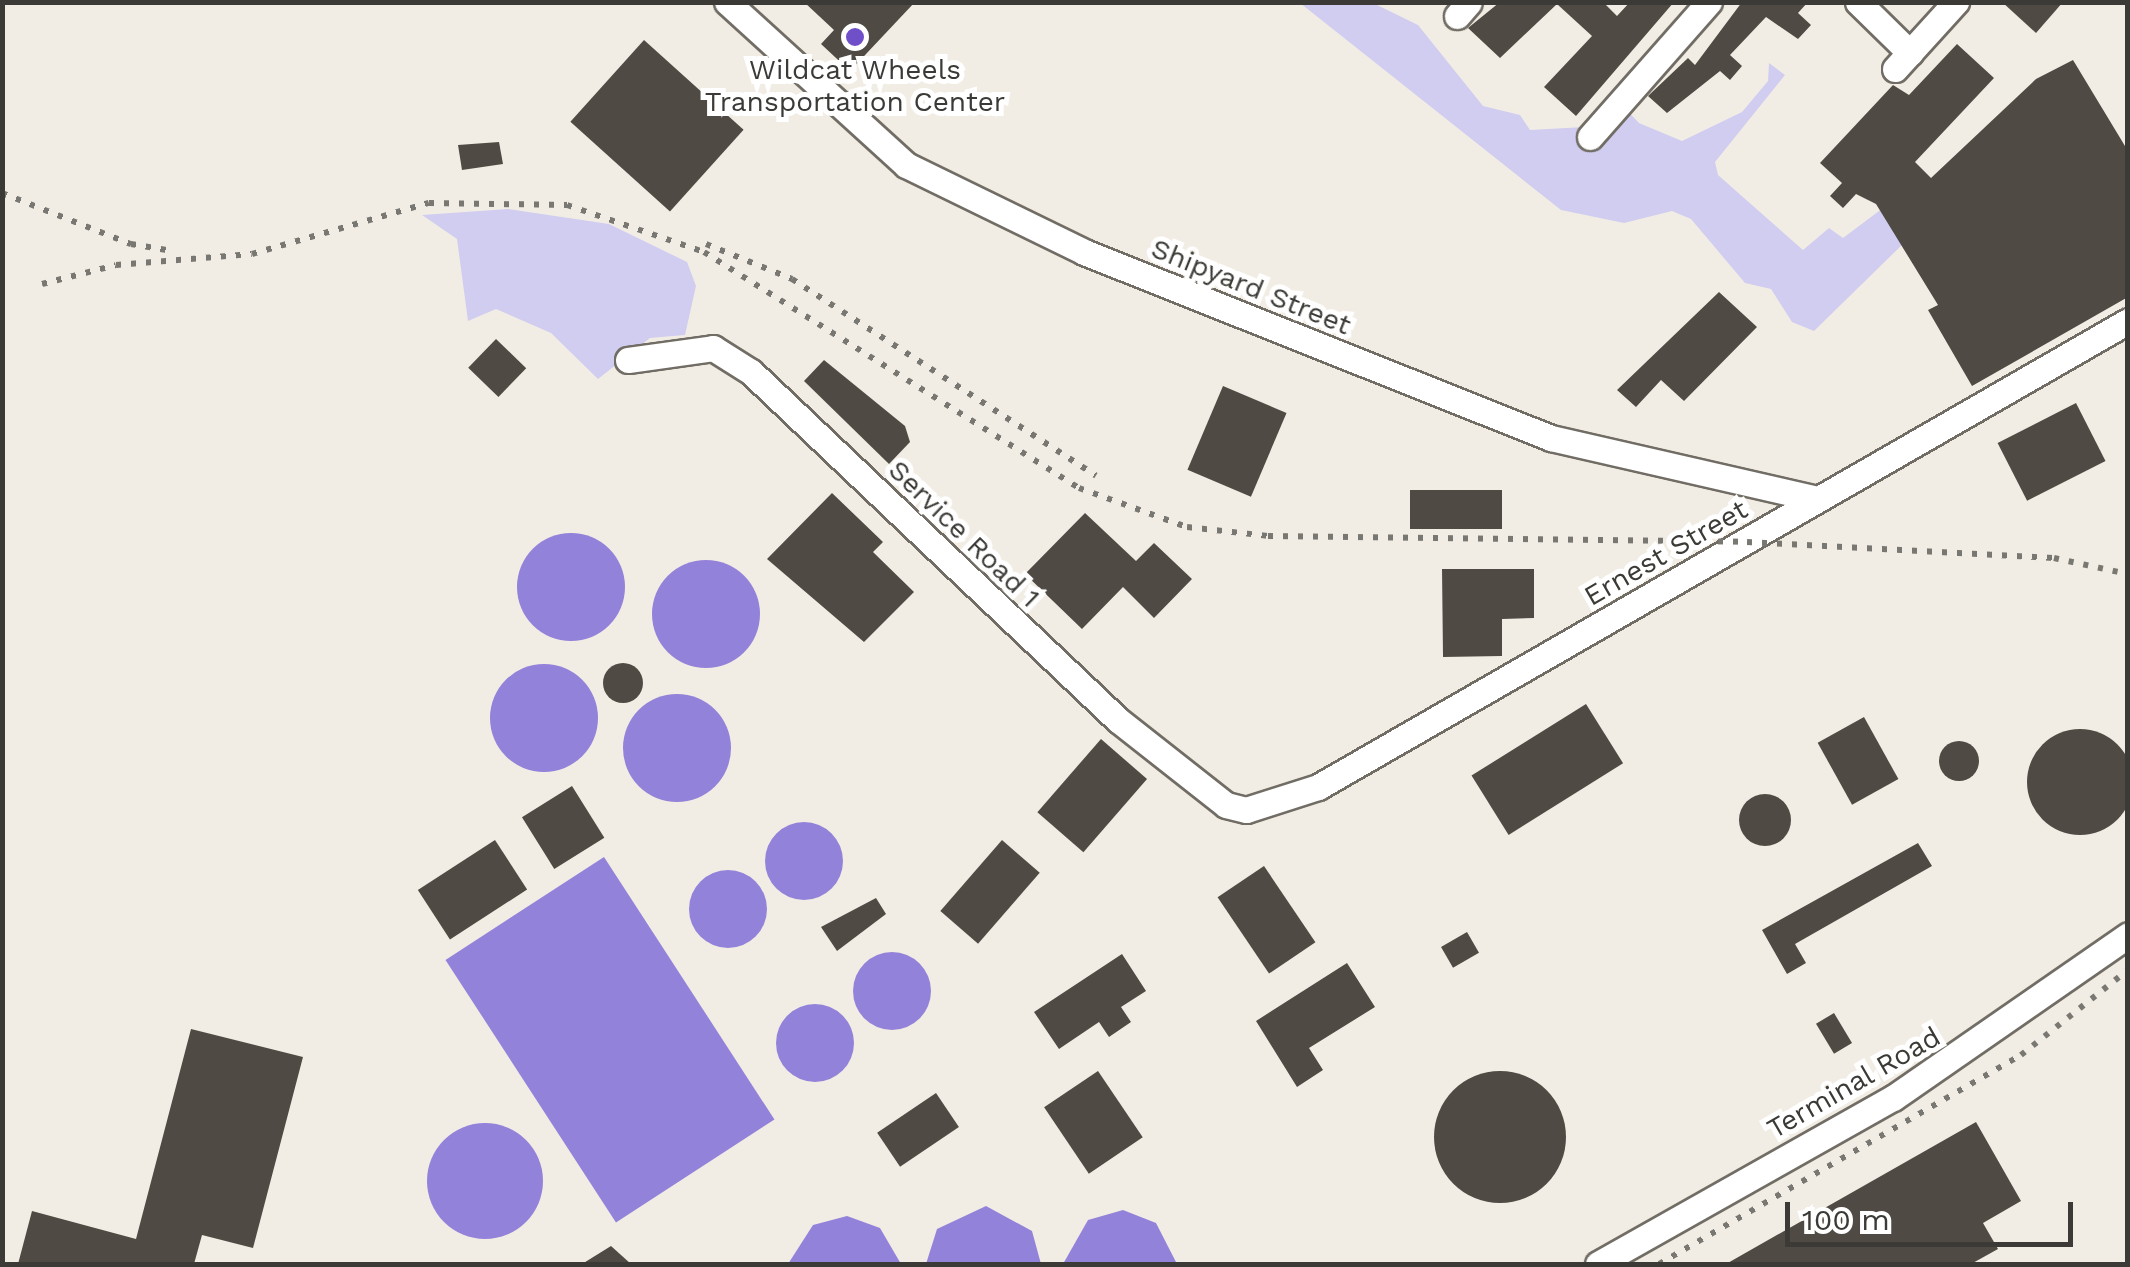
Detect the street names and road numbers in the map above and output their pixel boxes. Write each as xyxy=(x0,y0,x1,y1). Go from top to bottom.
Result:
street label: Shipyard Street xyxy=(1146,232,1356,342)
street label: Service Road 1 xyxy=(881,453,1047,615)
street label: Ernest Street xyxy=(1578,493,1754,613)
street label: Terminal Road xyxy=(1761,1020,1947,1146)

